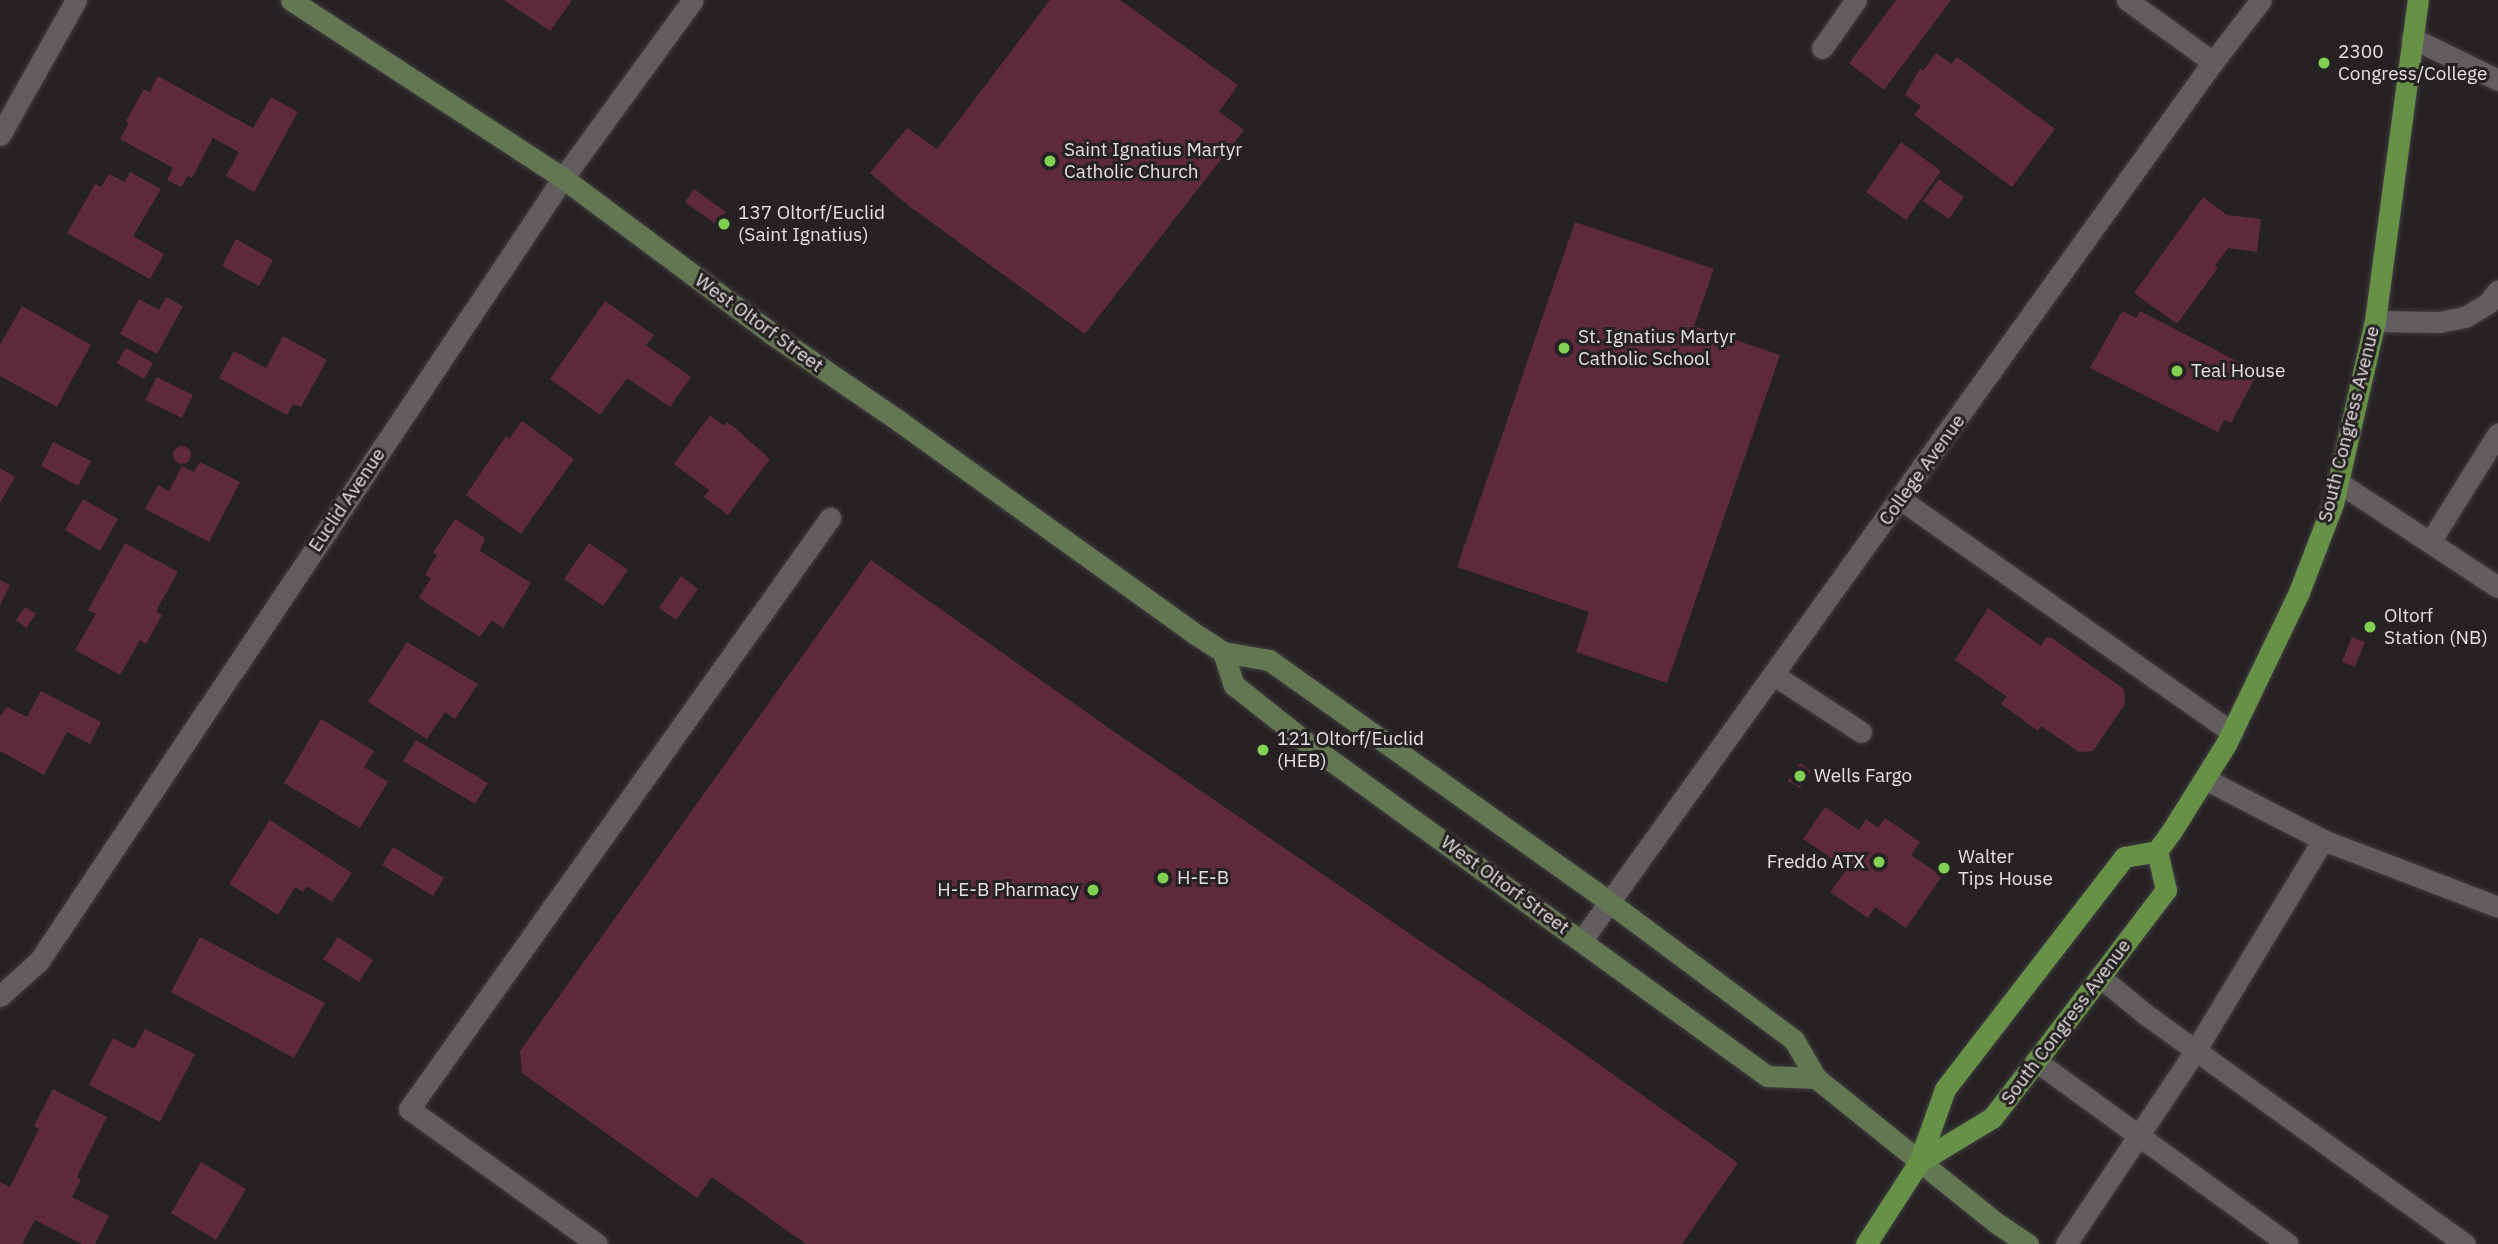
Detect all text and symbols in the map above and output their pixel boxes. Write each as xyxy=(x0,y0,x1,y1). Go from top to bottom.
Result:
place label: 2300 Congress/College xyxy=(2338,41,2487,85)
marker: 2300 Congress/College xyxy=(2316,55,2332,71)
place label: Saint Ignatius Martyr Catholic Church xyxy=(1064,139,1242,183)
marker: Saint Ignatius Martyr Catholic Church xyxy=(1042,153,1058,169)
place label: 137 Oltorf/Euclid (Saint Ignatius) xyxy=(738,202,885,246)
marker: 137 Oltorf/Euclid (Saint Ignatius) xyxy=(716,216,732,232)
street label: West Oltorf Street xyxy=(690,269,828,377)
street label: South Congress Avenue xyxy=(2314,324,2384,524)
place label: St. Ignatius Martyr Catholic School xyxy=(1578,326,1736,370)
marker: St. Ignatius Martyr Catholic School xyxy=(1556,340,1572,356)
place label: Teal House xyxy=(2191,360,2285,382)
marker: Teal House xyxy=(2169,363,2185,379)
street label: College Avenue xyxy=(1874,410,1970,530)
street label: Euclid Avenue xyxy=(304,444,390,556)
place label: Oltorf Station (NB) xyxy=(2384,605,2488,649)
marker: Oltorf Station (NB) xyxy=(2362,619,2378,635)
place label: 121 Oltorf/Euclid (HEB) xyxy=(1277,728,1424,772)
marker: 121 Oltorf/Euclid (HEB) xyxy=(1255,742,1271,758)
place label: Wells Fargo xyxy=(1814,765,1912,787)
marker: Wells Fargo xyxy=(1792,768,1808,784)
street label: West Oltorf Street xyxy=(1436,831,1574,939)
place label: Walter Tips House xyxy=(1958,846,2053,890)
place label: Freddo ATX xyxy=(1767,851,1865,873)
marker: Freddo ATX xyxy=(1871,854,1887,870)
marker: Walter Tips House xyxy=(1936,860,1952,876)
place label: H-E-B xyxy=(1177,867,1229,889)
marker: H-E-B xyxy=(1155,870,1171,886)
place label: H-E-B Pharmacy xyxy=(937,879,1079,901)
marker: H-E-B Pharmacy xyxy=(1085,882,1101,898)
street label: South Congress Avenue xyxy=(1996,935,2136,1109)

